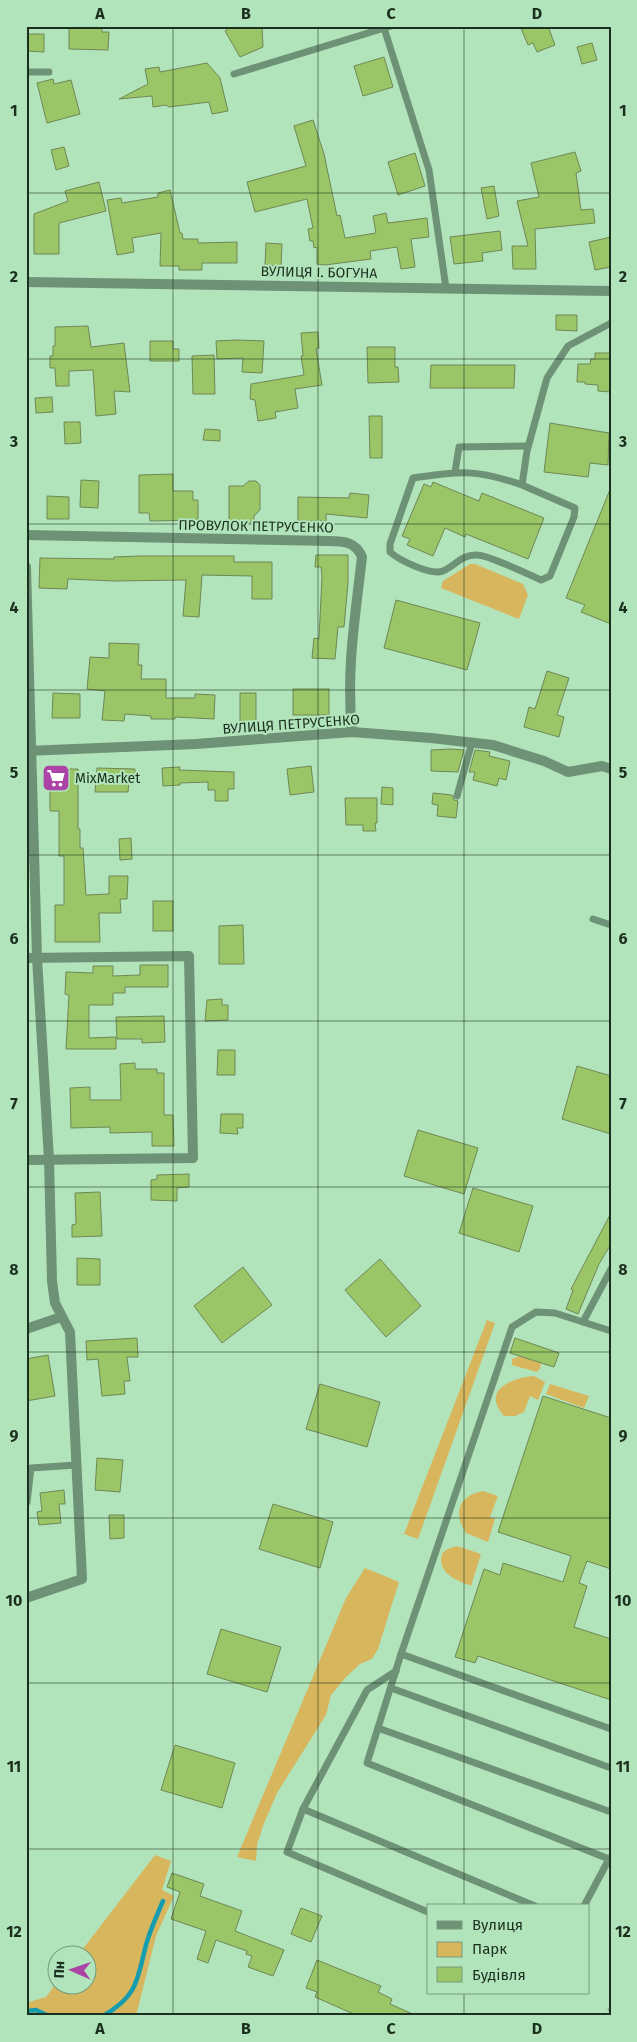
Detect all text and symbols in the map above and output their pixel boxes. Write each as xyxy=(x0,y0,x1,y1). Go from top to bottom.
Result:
text: A xyxy=(94,4,105,23)
text: B xyxy=(241,4,251,23)
text: C xyxy=(386,4,396,23)
text: D xyxy=(532,4,542,23)
text: 1 xyxy=(10,101,18,120)
text: 1 xyxy=(619,101,627,120)
street label: ВУЛИЦЯ І. БОГУНА xyxy=(260,263,378,282)
text: 2 xyxy=(10,267,18,286)
text: 2 xyxy=(619,267,627,286)
text: 3 xyxy=(9,432,18,451)
text: 3 xyxy=(618,432,627,451)
street label: ПРОВУЛОК ПЕТРУСЕНКО xyxy=(178,517,334,536)
text: 4 xyxy=(9,598,19,617)
text: 4 xyxy=(618,598,628,617)
street label: ВУЛИЦЯ ПЕТРУСЕНКО xyxy=(222,711,360,738)
text: 5 xyxy=(10,763,19,782)
supermarket icon: MixMarket xyxy=(41,763,71,793)
text: 5 xyxy=(619,763,628,782)
place label: MixMarket xyxy=(75,770,141,787)
text: 6 xyxy=(9,929,19,948)
text: 6 xyxy=(618,929,628,948)
text: 7 xyxy=(10,1094,18,1113)
text: 7 xyxy=(619,1094,627,1113)
text: 8 xyxy=(9,1260,19,1279)
text: 8 xyxy=(618,1260,628,1279)
text: 9 xyxy=(10,1426,19,1445)
text: 9 xyxy=(619,1426,628,1445)
text: 10 xyxy=(6,1591,22,1610)
text: 10 xyxy=(615,1591,631,1610)
text: 11 xyxy=(7,1757,21,1776)
text: 11 xyxy=(616,1757,630,1776)
legend xyxy=(427,1904,590,1994)
text: Вулиця xyxy=(472,1916,523,1934)
text: 12 xyxy=(6,1922,22,1941)
text: 12 xyxy=(615,1922,631,1941)
text: Парк xyxy=(472,1940,507,1958)
north arrow xyxy=(48,1944,98,1994)
text: Пн xyxy=(51,1961,68,1979)
text: Будівля xyxy=(472,1966,526,1984)
text: A xyxy=(94,2019,105,2038)
text: B xyxy=(241,2019,251,2038)
text: C xyxy=(386,2019,396,2038)
text: D xyxy=(532,2019,542,2038)

